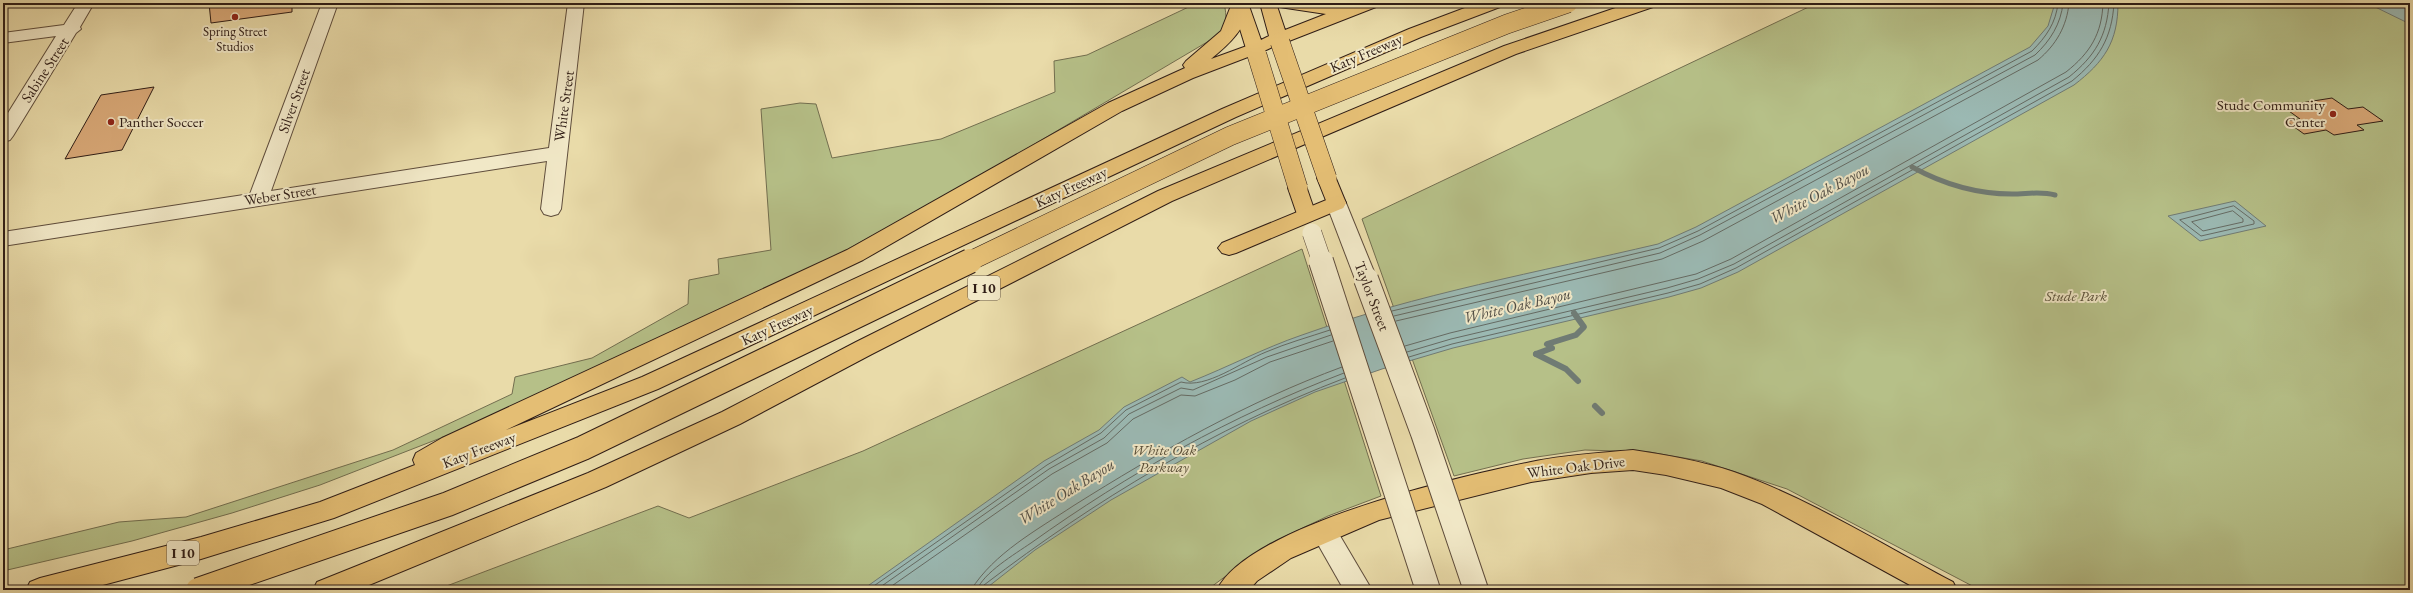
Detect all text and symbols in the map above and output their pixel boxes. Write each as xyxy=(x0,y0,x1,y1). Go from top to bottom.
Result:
marker: Spring Street Studios xyxy=(230,12,240,22)
place label: Spring Street Studios xyxy=(203,23,267,55)
street label: Katy Freeway xyxy=(1327,29,1405,76)
street label: Sabine Street xyxy=(16,33,73,106)
street label: Silver Street xyxy=(273,66,314,136)
street label: White Street xyxy=(549,69,578,143)
place label: Stude Community Center xyxy=(2217,95,2325,131)
marker: Stude Community Center xyxy=(2328,109,2338,119)
place label: Panther Soccer xyxy=(119,112,204,131)
marker: Panther Soccer xyxy=(106,117,116,127)
water label: White Oak Bayou xyxy=(1766,158,1872,228)
street label: Katy Freeway xyxy=(1032,161,1110,211)
street label: Weber Street xyxy=(243,179,318,210)
street label: Taylor Street xyxy=(1351,258,1394,334)
road number: I 10 xyxy=(968,276,1000,300)
water label: White Oak Bayou xyxy=(1461,283,1573,328)
park label: Stude Park xyxy=(2044,286,2107,305)
street label: Katy Freeway xyxy=(738,299,816,349)
street label: Katy Freeway xyxy=(439,427,519,472)
park label: White Oak Parkway xyxy=(1132,440,1196,476)
street label: White Oak Drive xyxy=(1526,451,1626,482)
water label: White Oak Bayou xyxy=(1014,454,1118,529)
road number: I 10 xyxy=(167,541,199,565)

